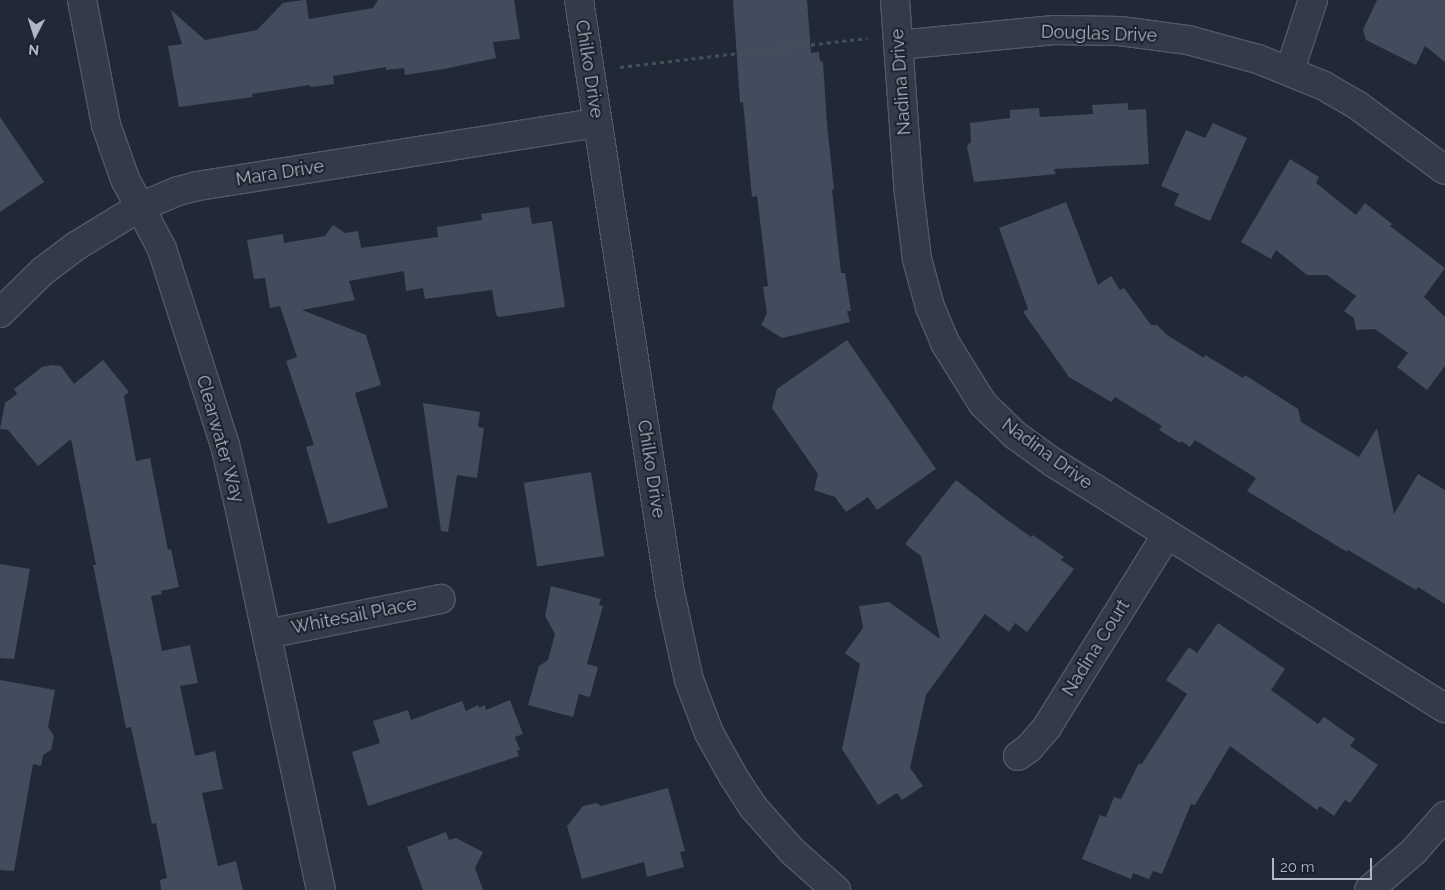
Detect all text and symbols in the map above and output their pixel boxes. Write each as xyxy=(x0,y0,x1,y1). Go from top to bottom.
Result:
north arrow xyxy=(10,10,60,60)
street label: Chilko Drive xyxy=(571,18,607,120)
street label: Douglas Drive xyxy=(1040,21,1158,47)
street label: Nadina Drive xyxy=(887,28,915,136)
text: N xyxy=(28,42,40,58)
street label: Mara Drive xyxy=(234,155,326,191)
street label: Clearwater Way xyxy=(191,372,249,506)
street label: Nadina Drive xyxy=(998,414,1096,494)
street label: Chilko Drive xyxy=(633,418,669,520)
street label: Whitesail Place xyxy=(289,593,419,639)
street label: Nadina Court xyxy=(1058,596,1134,700)
scale bar xyxy=(1275,848,1375,880)
text: 20 m xyxy=(1280,858,1315,876)

